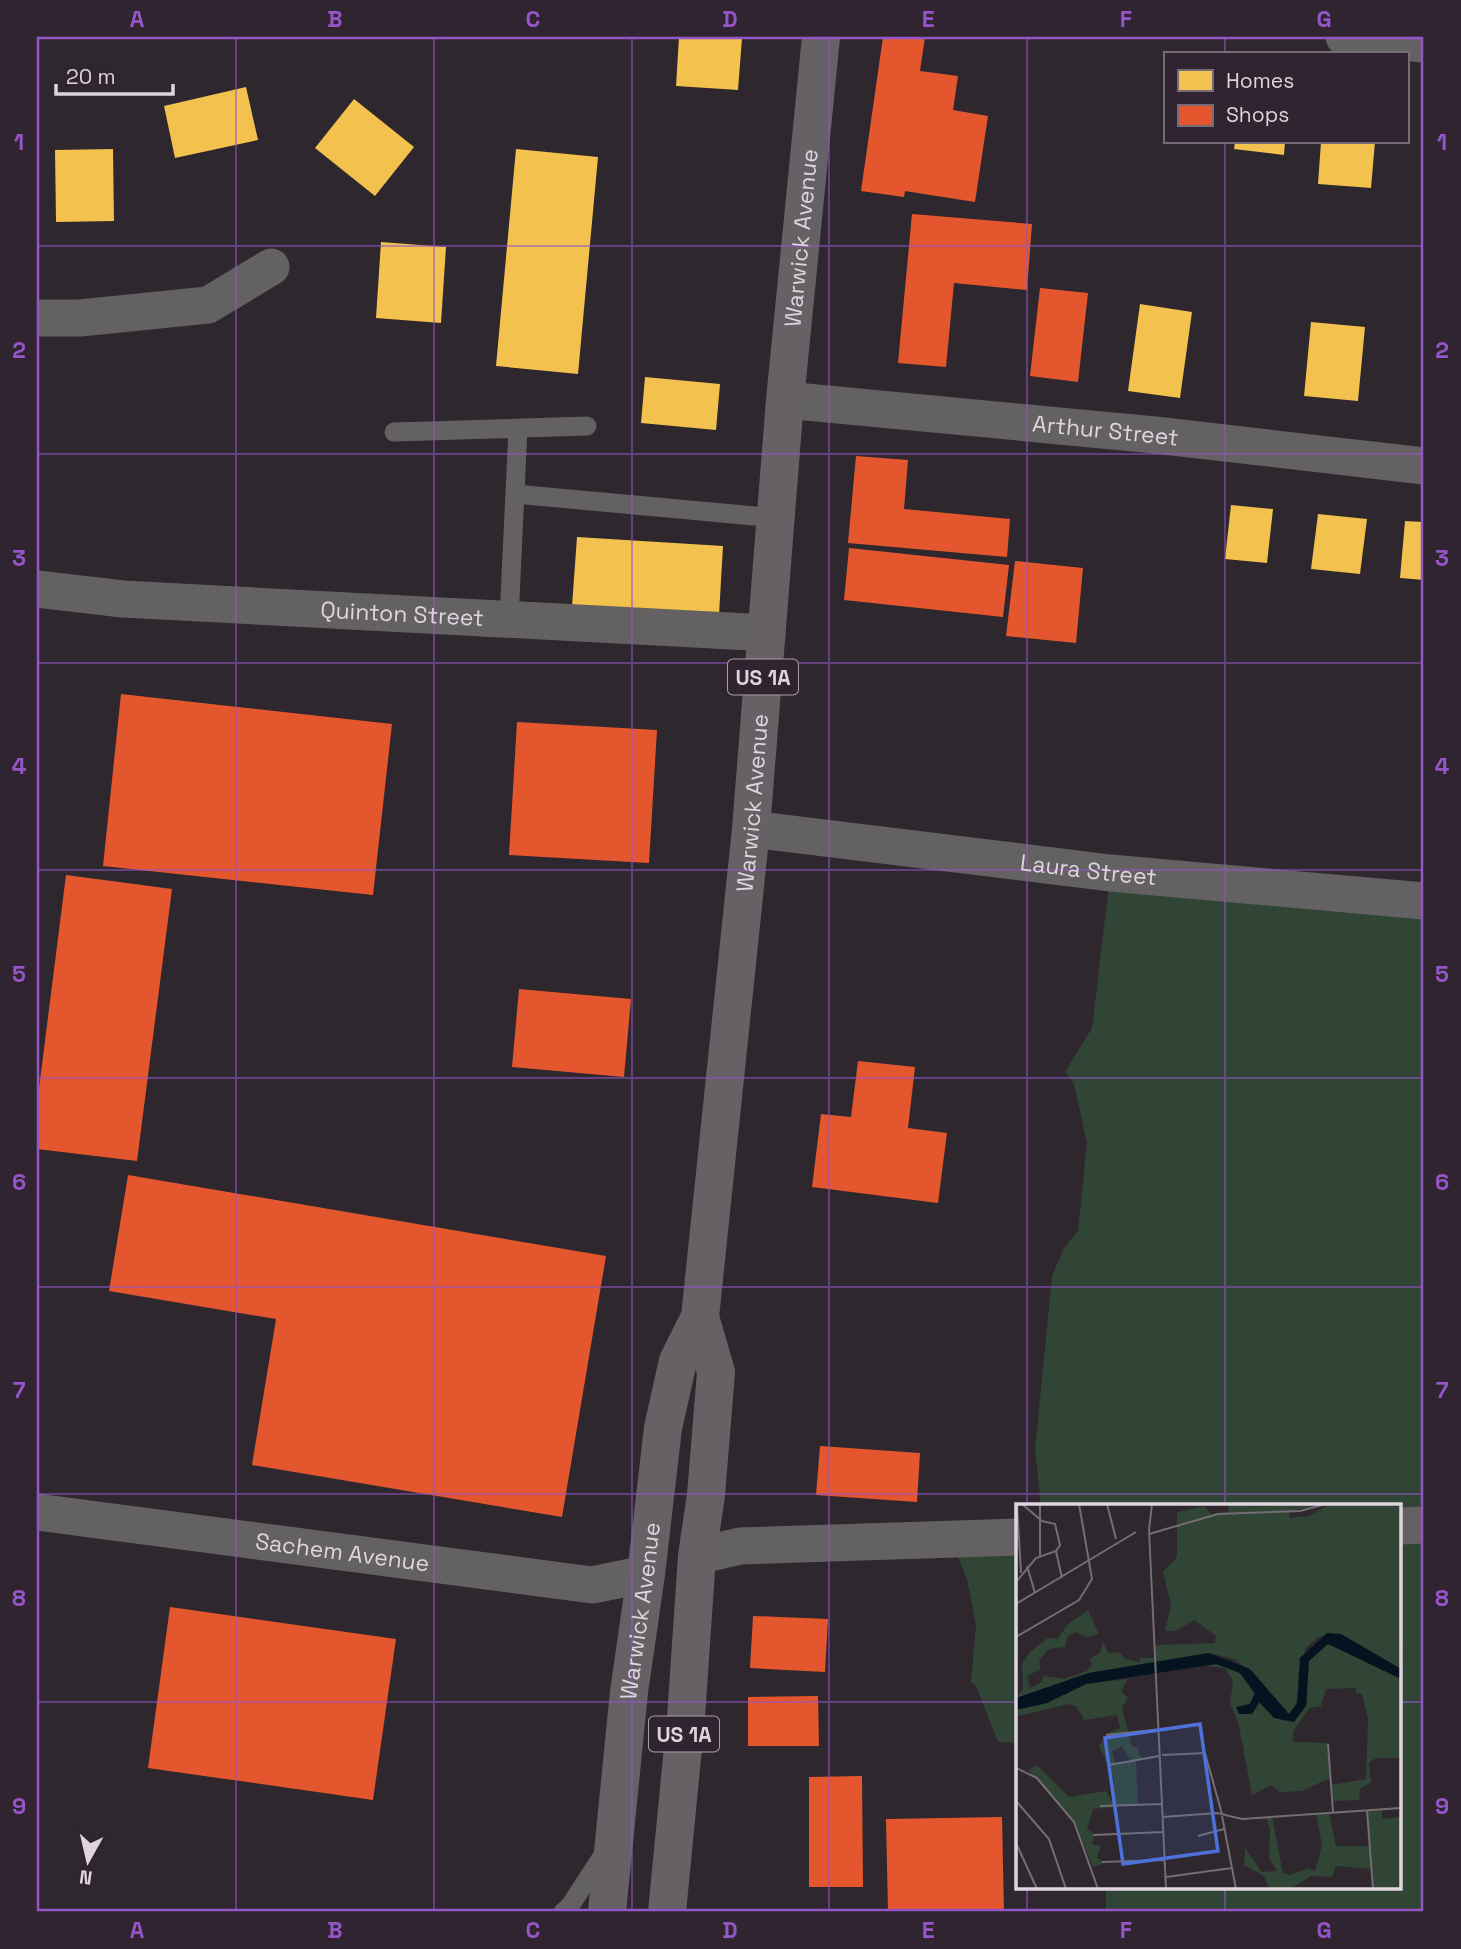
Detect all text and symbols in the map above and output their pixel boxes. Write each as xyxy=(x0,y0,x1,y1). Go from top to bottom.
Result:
text: A xyxy=(130,4,145,34)
text: B xyxy=(327,4,343,34)
text: C xyxy=(526,4,540,34)
text: D xyxy=(722,4,738,34)
text: E xyxy=(922,4,934,34)
text: F xyxy=(1120,4,1132,34)
text: G xyxy=(1316,4,1332,34)
scale bar xyxy=(56,52,173,96)
legend xyxy=(1164,52,1408,144)
text: 20 m xyxy=(66,63,116,90)
text: Homes xyxy=(1226,67,1294,94)
text: Shops xyxy=(1226,101,1289,128)
text: 1 xyxy=(14,127,24,157)
text: 1 xyxy=(1437,127,1447,157)
street label: Warwick Avenue xyxy=(777,147,825,328)
text: 2 xyxy=(12,335,26,365)
text: 2 xyxy=(1435,335,1449,365)
street label: Arthur Street xyxy=(1031,408,1180,453)
text: 3 xyxy=(12,543,26,573)
text: 3 xyxy=(1435,543,1449,573)
street label: Quinton Street xyxy=(320,594,485,633)
road number: US 1A xyxy=(728,660,798,694)
street label: Warwick Avenue xyxy=(730,713,775,893)
text: 4 xyxy=(12,751,27,781)
text: 4 xyxy=(1435,751,1450,781)
street label: Laura Street xyxy=(1018,847,1158,892)
text: 5 xyxy=(12,959,26,989)
text: 5 xyxy=(1435,959,1449,989)
text: 6 xyxy=(12,1167,26,1197)
text: 6 xyxy=(1435,1167,1449,1197)
text: 7 xyxy=(13,1375,26,1405)
text: 7 xyxy=(1436,1375,1449,1405)
inset map xyxy=(1016,1504,1402,1890)
street label: Warwick Avenue xyxy=(613,1520,667,1702)
street label: Sachem Avenue xyxy=(254,1526,431,1578)
text: 8 xyxy=(12,1583,26,1613)
text: 8 xyxy=(1435,1583,1449,1613)
road number: US 1A xyxy=(649,1716,719,1752)
text: 9 xyxy=(12,1791,26,1821)
text: 9 xyxy=(1435,1791,1449,1821)
north arrow xyxy=(52,1826,122,1896)
text: N xyxy=(78,1864,94,1891)
text: A xyxy=(130,1915,145,1945)
text: B xyxy=(327,1915,343,1945)
text: C xyxy=(526,1915,540,1945)
text: D xyxy=(722,1915,738,1945)
text: E xyxy=(922,1915,934,1945)
text: F xyxy=(1120,1915,1132,1945)
text: G xyxy=(1316,1915,1332,1945)

